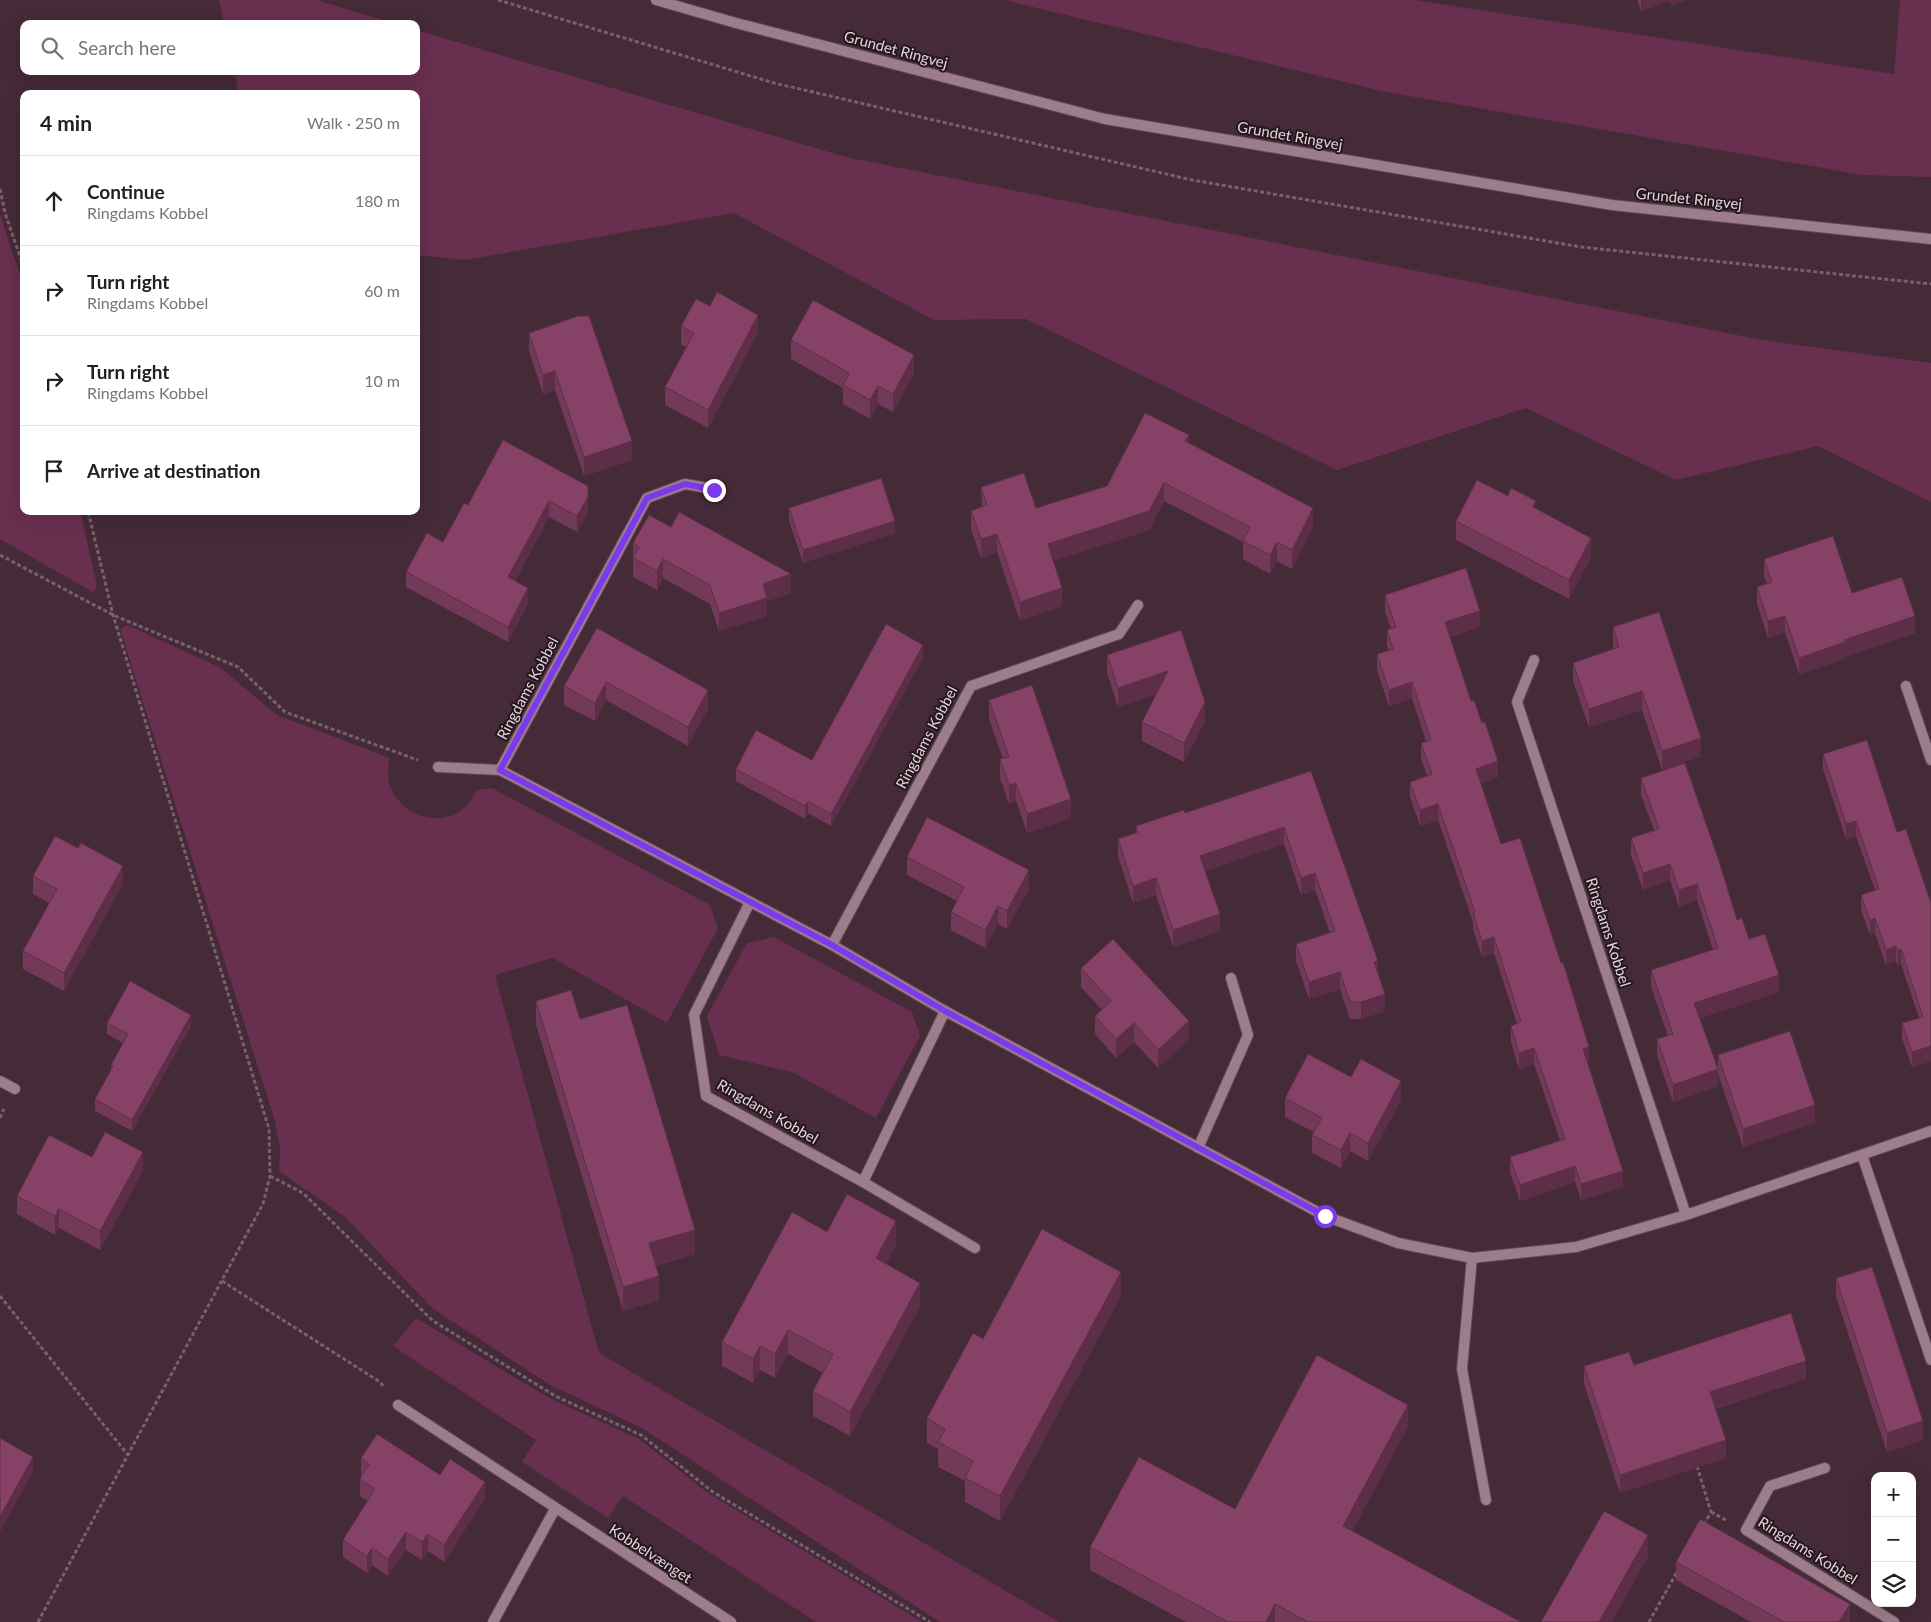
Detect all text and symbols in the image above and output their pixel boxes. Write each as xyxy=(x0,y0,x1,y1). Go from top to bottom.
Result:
search box xyxy=(20,20,420,75)
street label: Grundet Ringvej xyxy=(842,27,950,71)
icon: search xyxy=(38,34,66,62)
text: Search here xyxy=(78,36,176,59)
text: 4 min xyxy=(40,110,92,135)
text: Walk · 250 m xyxy=(307,113,400,132)
street label: Grundet Ringvej xyxy=(1236,117,1344,153)
text: Continue xyxy=(87,180,165,203)
street label: Grundet Ringvej xyxy=(1635,183,1743,213)
icon: ahead xyxy=(40,187,68,215)
text: 180 m xyxy=(355,191,400,210)
text: Ringdams Kobbel xyxy=(87,203,208,222)
text: Turn right xyxy=(87,270,169,293)
icon: right xyxy=(40,277,68,305)
text: 60 m xyxy=(364,281,400,300)
text: Ringdams Kobbel xyxy=(87,293,208,312)
text: Turn right xyxy=(87,360,169,383)
icon: right xyxy=(40,367,68,395)
text: 10 m xyxy=(364,371,400,390)
text: Ringdams Kobbel xyxy=(87,383,208,402)
icon: arrive xyxy=(40,457,68,485)
text: Arrive at destination xyxy=(87,459,260,482)
route end xyxy=(703,479,726,502)
street label: Ringdams Kobbel xyxy=(492,634,562,742)
street label: Ringdams Kobbel xyxy=(891,683,961,791)
street label: Ringdams Kobbel xyxy=(1583,875,1635,989)
street label: Ringdams Kobbel xyxy=(714,1075,822,1147)
route start xyxy=(1314,1205,1337,1228)
map controls xyxy=(1871,1472,1916,1607)
button: + xyxy=(1871,1472,1916,1517)
street label: Ringdams Kobbel xyxy=(1755,1512,1861,1588)
button: − xyxy=(1871,1517,1916,1562)
street label: Kobbelvænget xyxy=(606,1520,696,1587)
button: layers xyxy=(1871,1562,1916,1607)

